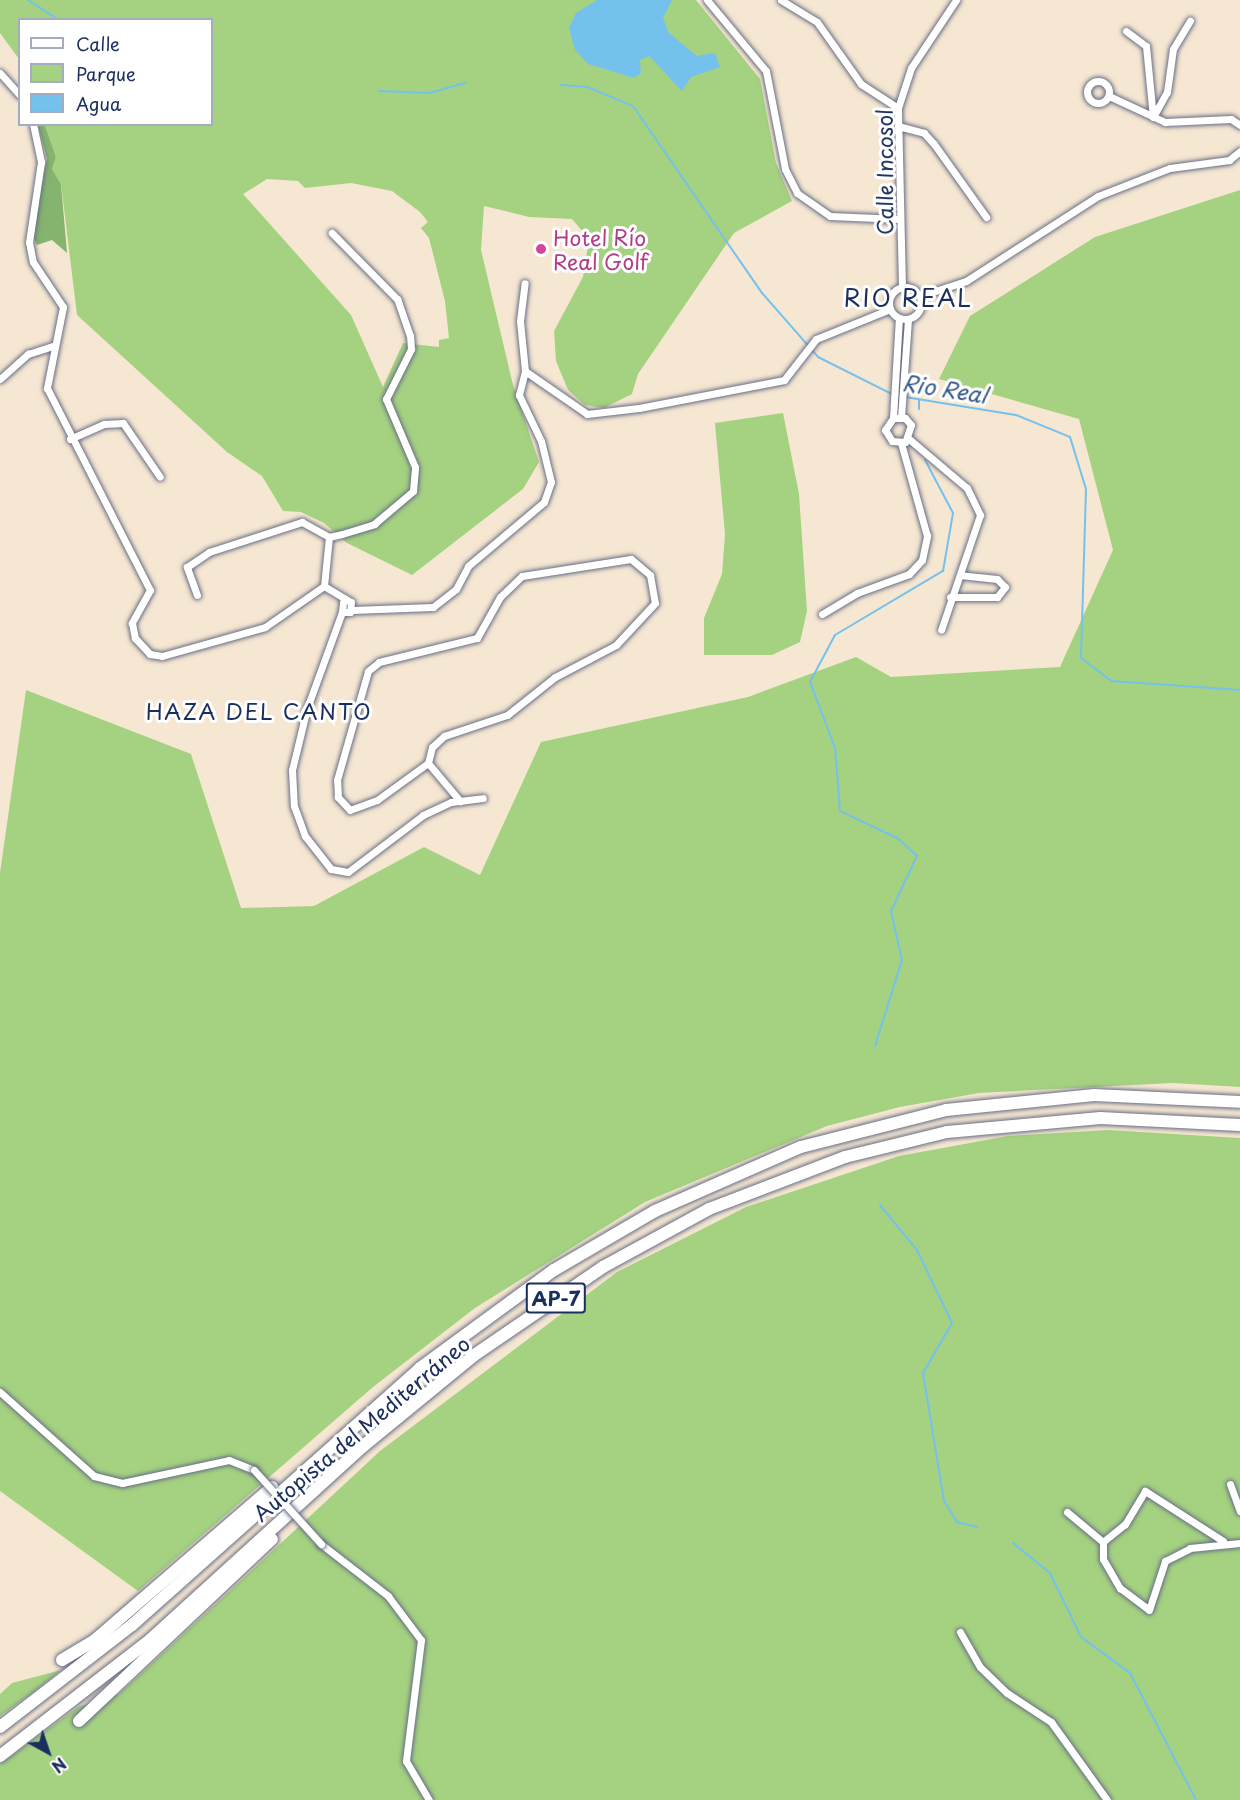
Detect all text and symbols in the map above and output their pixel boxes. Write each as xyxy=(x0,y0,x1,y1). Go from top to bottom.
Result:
legend xyxy=(18,18,213,126)
text: Calle xyxy=(76,30,120,57)
text: Parque xyxy=(76,60,136,87)
text: Agua xyxy=(76,90,121,117)
street label: Calle Incosol xyxy=(871,108,897,236)
place label: Hotel Río Real Golf xyxy=(553,224,648,274)
marker: Hotel Río Real Golf xyxy=(534,242,548,256)
district label: RIO REAL xyxy=(845,284,971,312)
water label: Rio Real xyxy=(900,368,990,408)
district label: HAZA DEL CANTO xyxy=(145,698,373,724)
road number: AP-7 xyxy=(524,1281,588,1315)
street label: Autopista del Mediterráneo xyxy=(247,1329,475,1527)
north arrow xyxy=(18,1722,78,1782)
text: N xyxy=(47,1753,72,1779)

